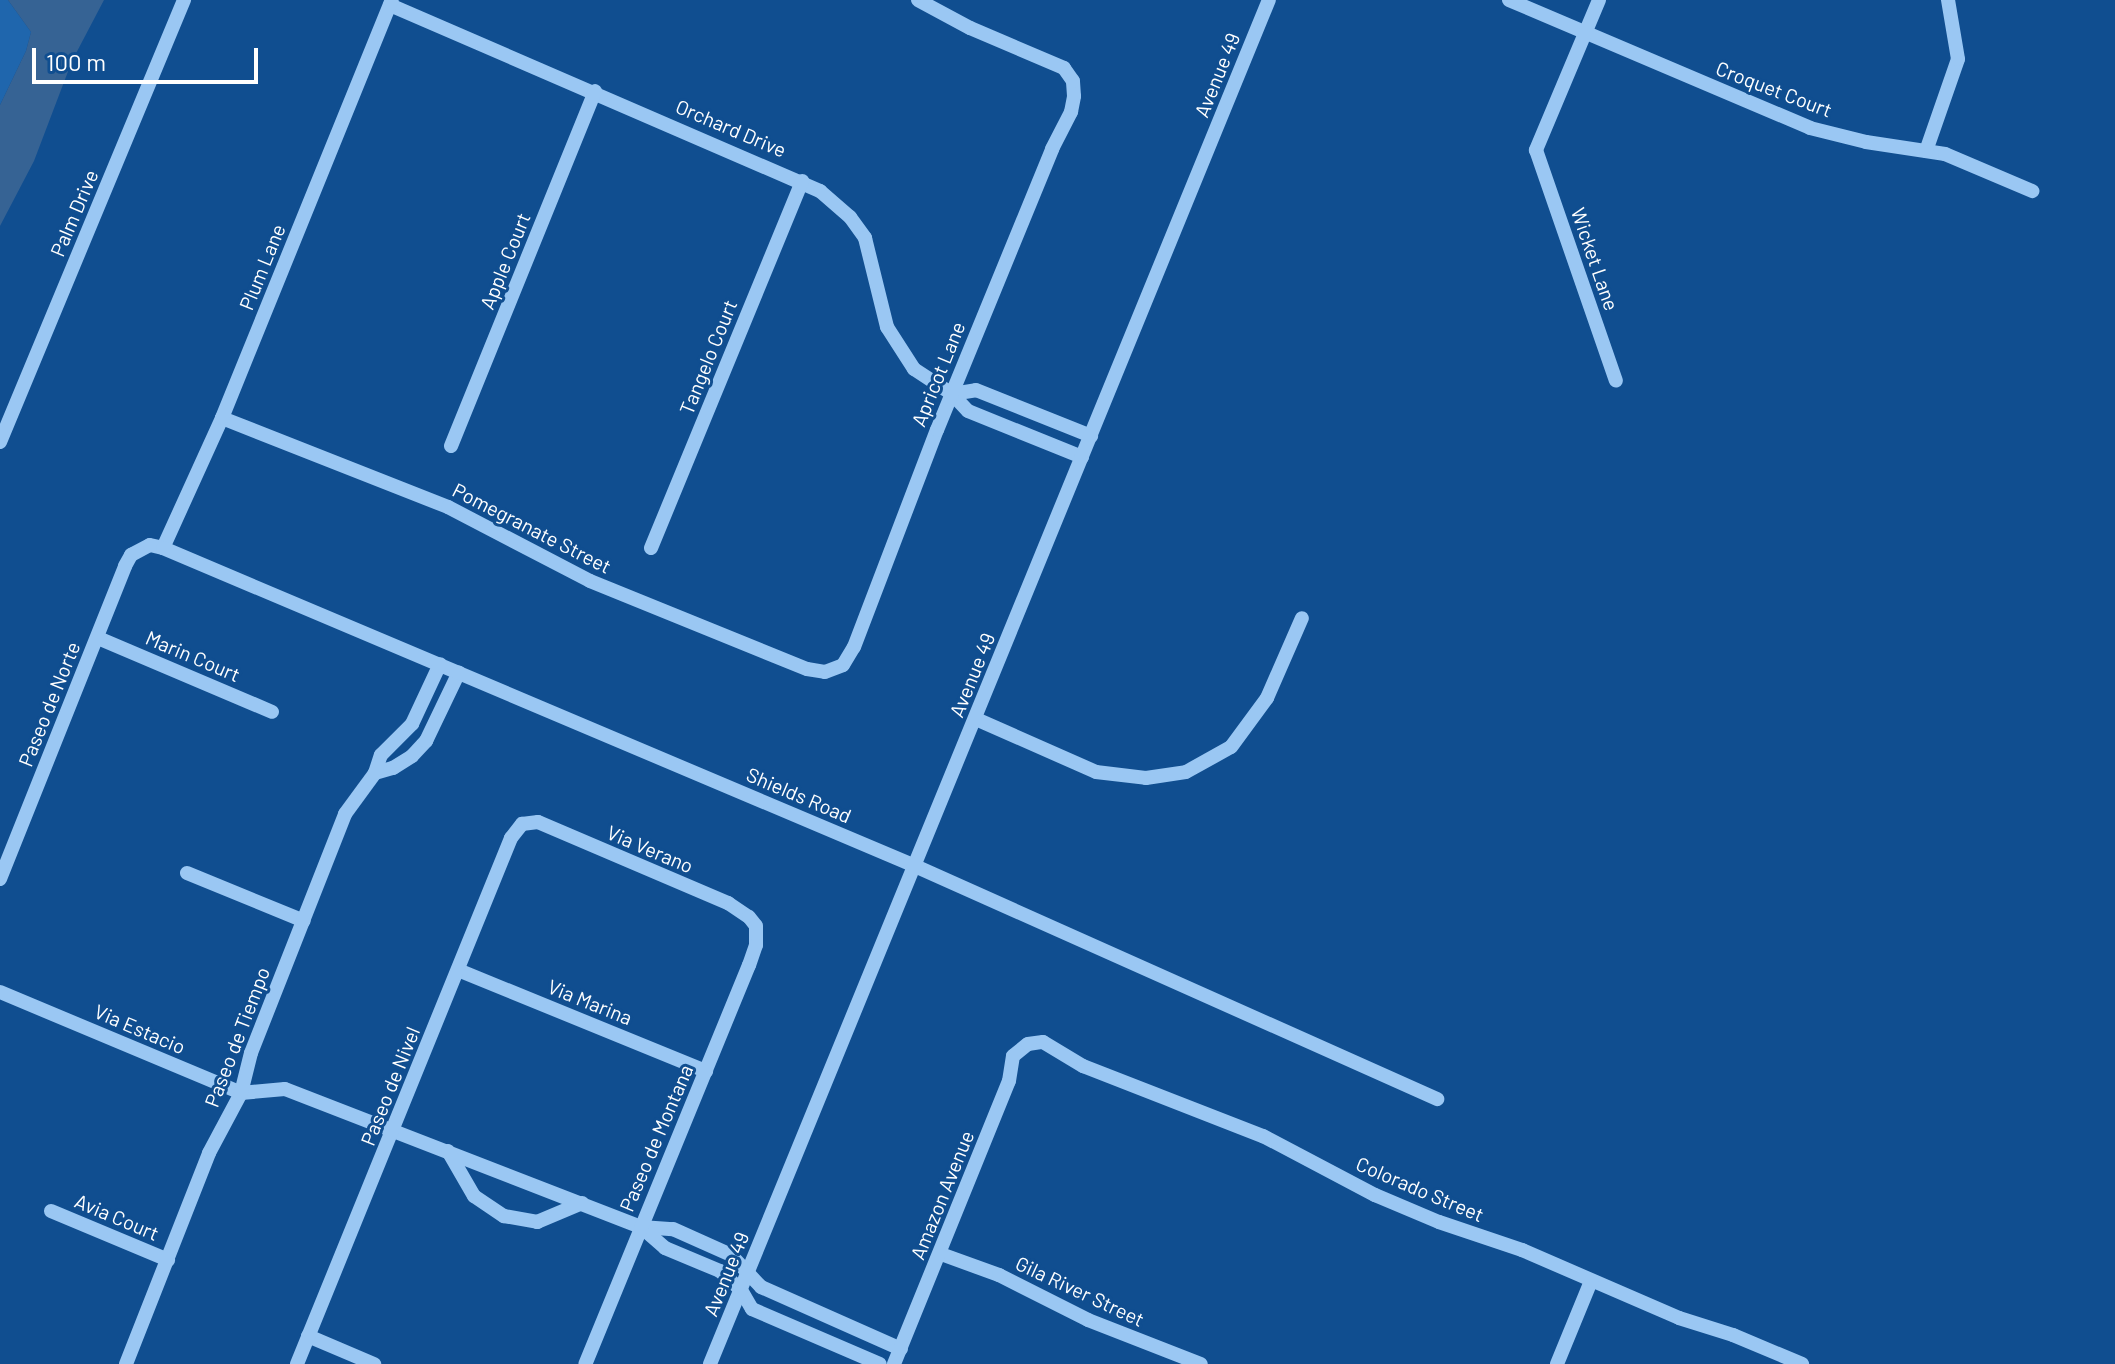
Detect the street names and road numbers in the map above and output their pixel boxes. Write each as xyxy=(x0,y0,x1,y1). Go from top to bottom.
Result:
street label: Avenue 49 xyxy=(1189,29,1245,121)
street label: Croquet Court xyxy=(1713,56,1835,122)
street label: Orchard Drive xyxy=(672,94,790,162)
street label: Palm Drive xyxy=(45,166,103,260)
street label: Wicket Lane xyxy=(1566,204,1624,314)
street label: Apple Court xyxy=(475,209,535,313)
street label: Plum Lane xyxy=(234,221,290,313)
street label: Tangelo Court xyxy=(674,296,742,418)
street label: Apricot Lane xyxy=(906,318,970,430)
street label: Pomegranate Street xyxy=(449,478,615,578)
street label: Marin Court xyxy=(142,625,244,687)
street label: Avenue 49 xyxy=(944,629,1000,721)
street label: Paseo de Norte xyxy=(13,638,85,770)
street label: Shields Road xyxy=(743,762,855,828)
street label: Via Verano xyxy=(603,820,697,878)
street label: Paseo de Tiempo xyxy=(199,964,275,1110)
street label: Via Marina xyxy=(544,974,636,1030)
street label: Via Estacio xyxy=(91,999,189,1059)
street label: Paseo de Nivel xyxy=(355,1023,425,1149)
street label: Paseo de Montana xyxy=(614,1061,698,1215)
street label: Amazon Avenue xyxy=(905,1127,979,1263)
street label: Colorado Street xyxy=(1353,1151,1487,1227)
street label: Avia Court xyxy=(71,1189,163,1245)
street label: Avenue 49 xyxy=(698,1228,754,1320)
street label: Gila River Street xyxy=(1012,1251,1148,1331)

